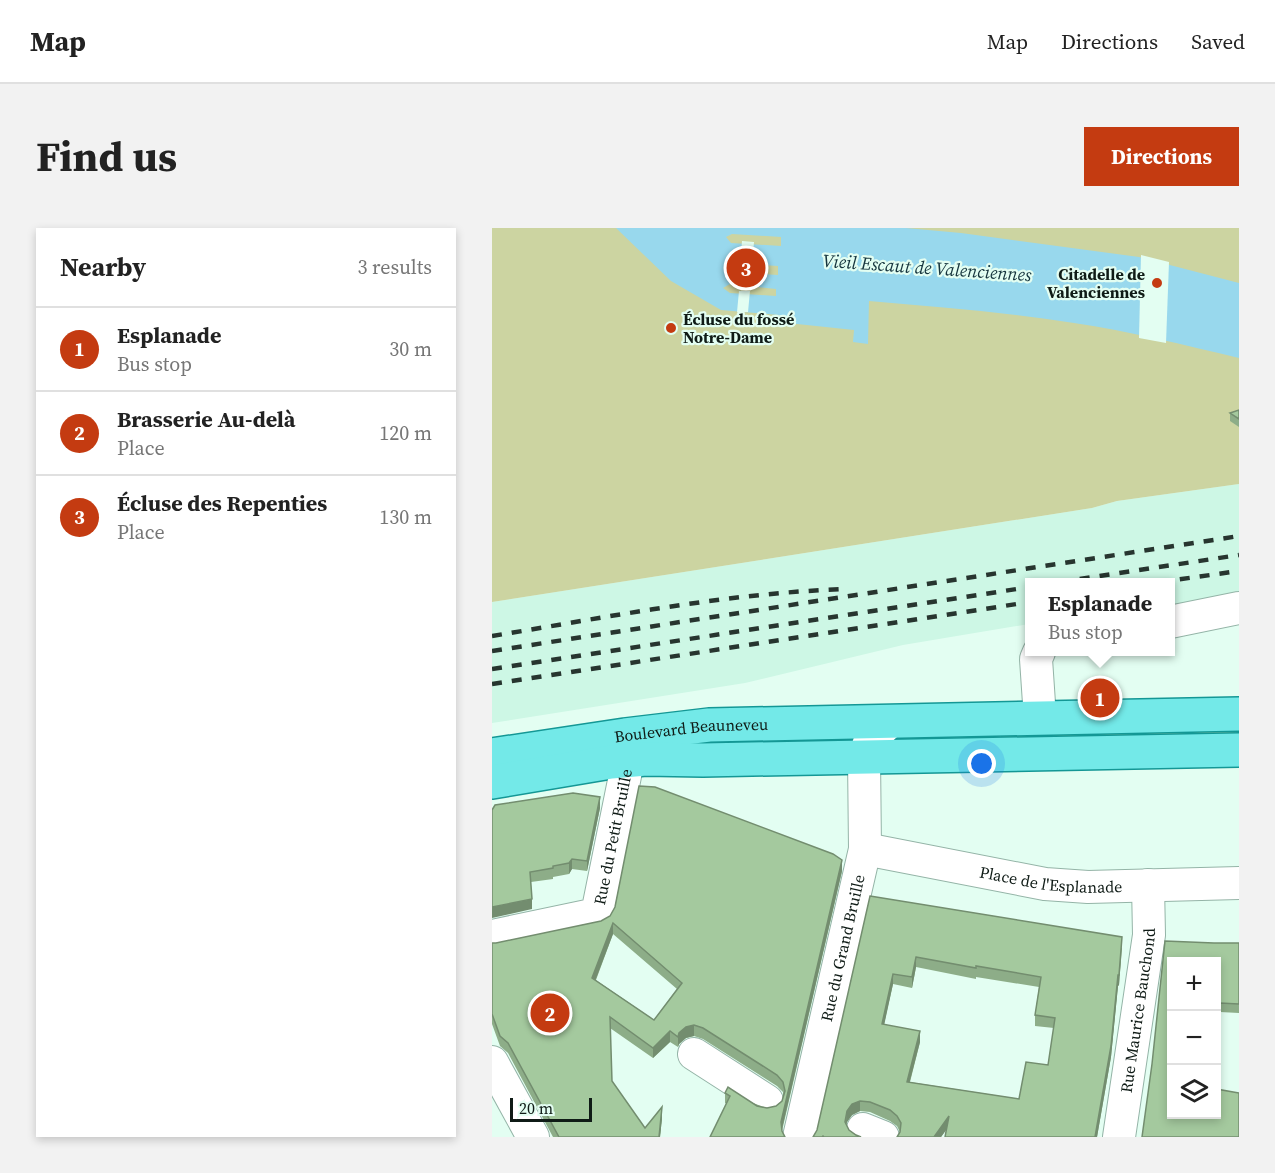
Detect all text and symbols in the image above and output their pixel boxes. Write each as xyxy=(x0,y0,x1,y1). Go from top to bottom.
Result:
text: Map xyxy=(30,22,86,60)
text: Map xyxy=(987,27,1028,56)
text: Directions xyxy=(1061,27,1158,56)
text: Saved xyxy=(1191,27,1245,56)
text: Find us xyxy=(36,127,177,185)
button: Directions xyxy=(1084,127,1239,186)
pin: 3 xyxy=(726,246,766,291)
water label: Vieil Escaut de Valenciennes xyxy=(822,248,1033,287)
text: Nearby xyxy=(60,249,146,285)
text: 3 results xyxy=(357,253,432,281)
place label: Citadelle de Valenciennes xyxy=(1047,263,1145,303)
marker: Citadelle de Valenciennes xyxy=(1150,276,1164,290)
place label: Écluse du fossé Notre-Dame xyxy=(683,308,794,348)
text: Esplanade xyxy=(117,320,221,350)
marker: Écluse du fossé Notre-Dame xyxy=(664,321,678,335)
text: 1 xyxy=(74,335,85,363)
text: 30 m xyxy=(389,335,432,363)
text: Bus stop xyxy=(117,350,192,378)
text: Brasserie Au-delà xyxy=(117,404,295,434)
text: 2 xyxy=(74,419,85,447)
text: 120 m xyxy=(379,419,432,447)
text: Place xyxy=(117,434,165,462)
text: Écluse des Repenties xyxy=(117,488,327,518)
text: 3 xyxy=(74,503,85,531)
text: 130 m xyxy=(379,503,432,531)
text: Place xyxy=(117,518,165,546)
popup xyxy=(1025,578,1175,656)
text: Esplanade xyxy=(1048,588,1152,618)
text: Bus stop xyxy=(1048,618,1123,646)
pin: 1 xyxy=(1080,676,1120,720)
street label: Boulevard Beauneveu xyxy=(613,713,768,747)
your location xyxy=(967,749,996,778)
street label: Rue du Petit Bruille xyxy=(588,767,637,907)
street label: Place de l'Esplanade xyxy=(978,861,1123,898)
street label: Rue du Grand Bruille xyxy=(815,872,870,1024)
street label: Rue Maurice Bauchond xyxy=(1115,928,1160,1094)
map controls xyxy=(1167,957,1221,1119)
button: + xyxy=(1167,957,1221,1011)
pin: 2 xyxy=(530,990,570,1036)
button: − xyxy=(1167,1011,1221,1065)
button: layers xyxy=(1167,1065,1221,1119)
scale bar xyxy=(510,1095,592,1122)
text: 20 m xyxy=(519,1097,553,1119)

